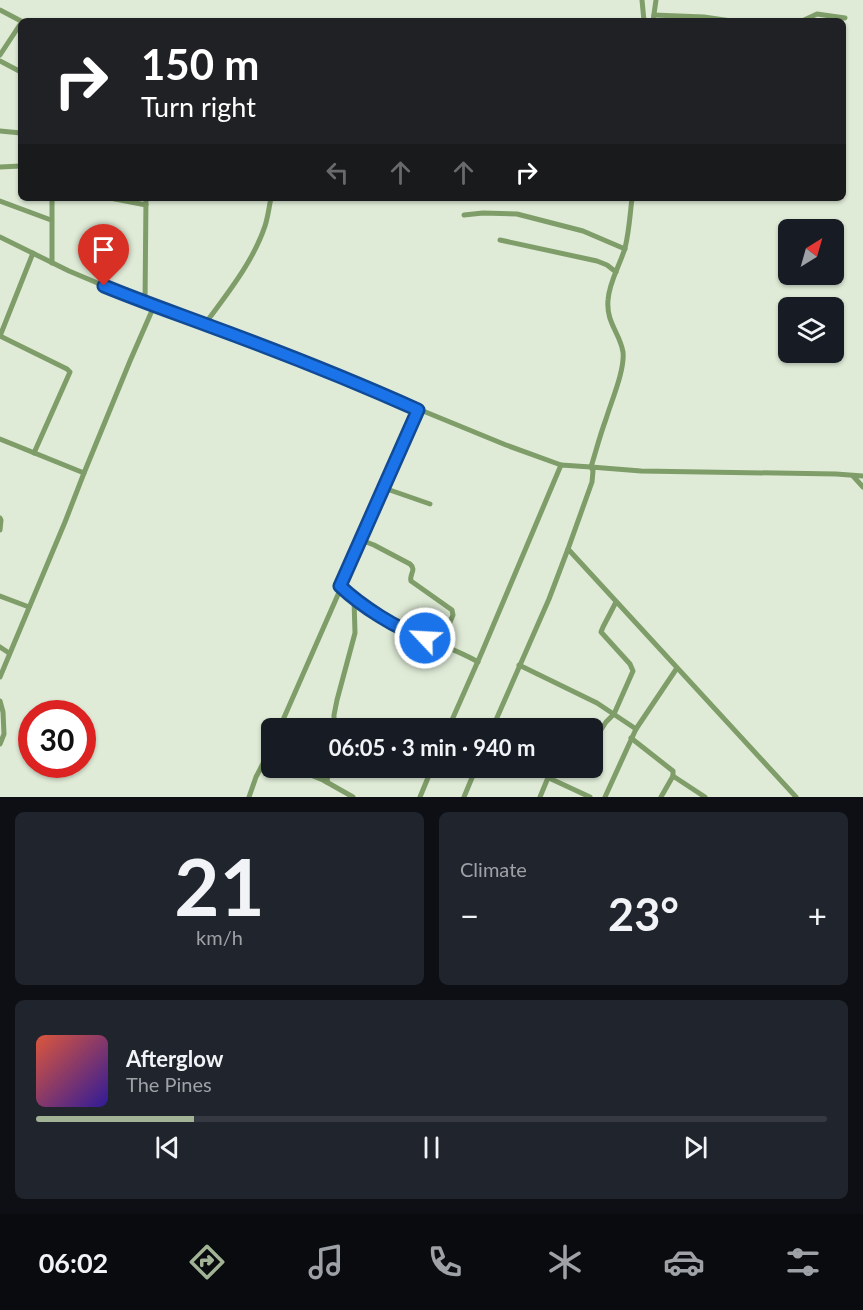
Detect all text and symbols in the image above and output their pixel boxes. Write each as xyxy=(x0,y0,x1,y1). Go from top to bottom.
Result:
text: 150 m xyxy=(141,39,259,89)
icon: right xyxy=(42,42,120,120)
text: Turn right xyxy=(141,90,256,123)
icon: left xyxy=(321,156,354,189)
icon: ahead xyxy=(384,156,417,189)
icon: ahead xyxy=(447,156,480,189)
icon: right xyxy=(510,156,543,189)
north arrow xyxy=(778,219,844,285)
map controls xyxy=(778,219,844,363)
pin xyxy=(78,224,129,286)
icon: arrive xyxy=(87,233,120,266)
button: layers xyxy=(778,297,844,363)
position arrow xyxy=(393,606,457,670)
speed limit sign: 30 xyxy=(18,700,96,778)
text: 06:05 · 3 min · 940 m xyxy=(329,734,535,761)
text: 21 xyxy=(174,839,265,933)
text: Climate xyxy=(460,857,527,881)
text: 23° xyxy=(608,887,679,941)
text: − xyxy=(460,895,479,935)
text: + xyxy=(808,895,827,935)
text: km/h xyxy=(196,925,243,949)
text: Afterglow xyxy=(126,1045,223,1072)
text: The Pines xyxy=(126,1072,212,1096)
icon: previous xyxy=(151,1131,184,1164)
icon: pause xyxy=(415,1131,448,1164)
icon: next xyxy=(679,1131,712,1164)
icon: directions xyxy=(186,1241,228,1283)
icon: music xyxy=(305,1241,347,1283)
icon: phone xyxy=(424,1241,466,1283)
icon: climate xyxy=(544,1241,586,1283)
icon: car xyxy=(663,1241,705,1283)
icon: filters xyxy=(782,1241,824,1283)
text: 06:02 xyxy=(39,1246,108,1279)

